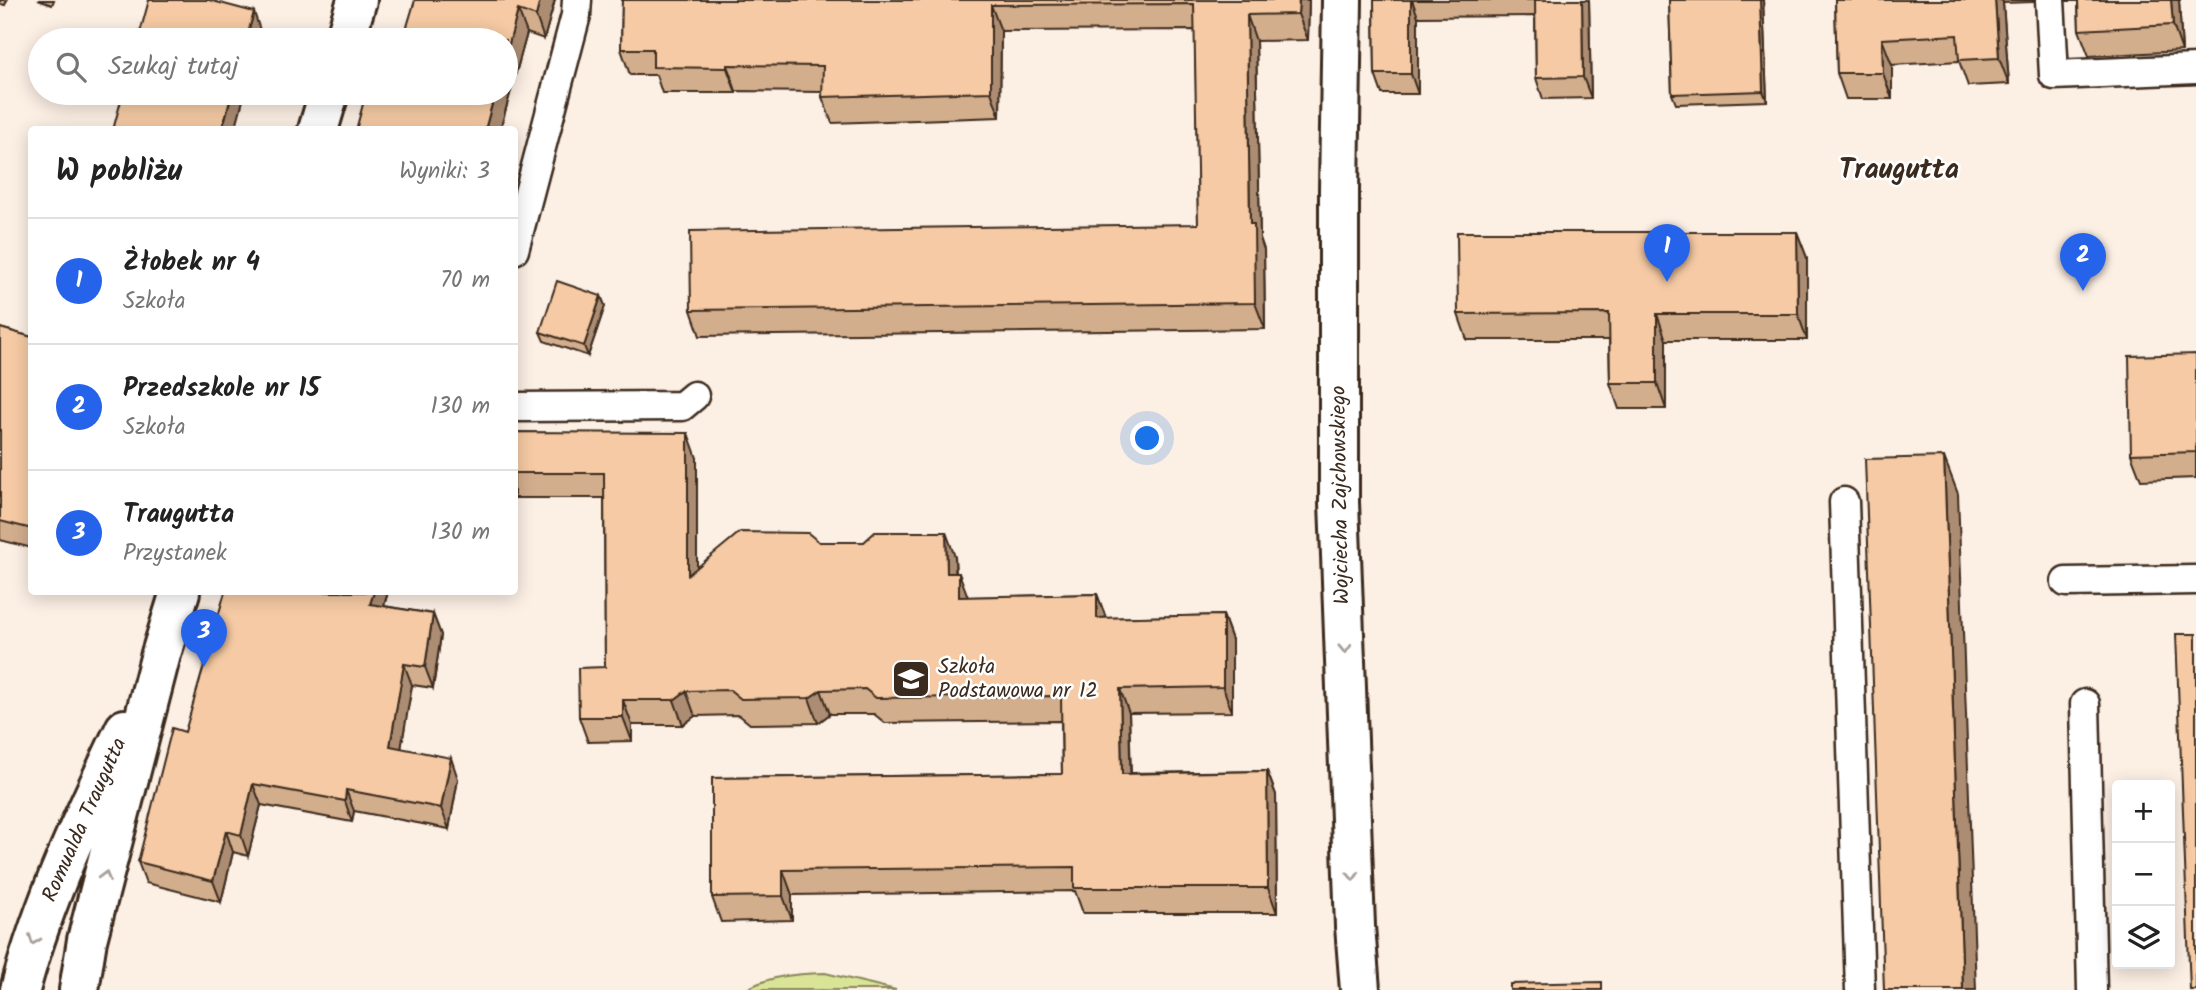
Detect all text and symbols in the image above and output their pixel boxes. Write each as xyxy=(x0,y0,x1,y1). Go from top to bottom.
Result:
search box xyxy=(28,28,518,105)
text: Szukaj tutaj xyxy=(108,46,239,88)
icon: search xyxy=(52,48,90,86)
text: W pobliżu xyxy=(56,148,182,196)
district label: Traugutta xyxy=(1839,148,1959,193)
text: Wyniki: 3 xyxy=(399,154,490,190)
pin: 1 xyxy=(1644,224,1690,282)
pin: 2 xyxy=(2060,233,2106,291)
text: Żłobek nr 4 xyxy=(123,242,260,284)
text: 1 xyxy=(76,263,82,299)
text: 70 m xyxy=(440,263,490,299)
text: Szkoła xyxy=(123,284,186,320)
text: Przedszkole nr 15 xyxy=(123,368,320,410)
street label: Wojciecha Zajchowskiego xyxy=(1323,385,1359,605)
text: 2 xyxy=(72,389,86,425)
text: 130 m xyxy=(431,389,490,425)
text: Szkoła xyxy=(123,410,186,446)
your location xyxy=(1130,421,1164,455)
text: Traugutta xyxy=(123,494,234,536)
text: 3 xyxy=(73,515,85,551)
text: 130 m xyxy=(431,515,490,551)
text: Przystanek xyxy=(123,536,227,572)
pin: 3 xyxy=(181,609,227,667)
one-way arrow xyxy=(1337,644,1353,654)
place label: Szkoła Podstawowa nr 12 xyxy=(938,651,1098,708)
school or university icon: Szkoła Podstawowa nr 12 xyxy=(890,658,932,700)
street label: Romualda Traugutta xyxy=(34,733,136,907)
map controls xyxy=(2112,780,2175,969)
button: + xyxy=(2112,780,2175,843)
button: − xyxy=(2112,843,2175,906)
one-way arrow xyxy=(96,870,111,882)
one-way arrow xyxy=(1346,871,1361,882)
button: layers xyxy=(2112,906,2175,969)
one-way arrow xyxy=(29,934,43,946)

